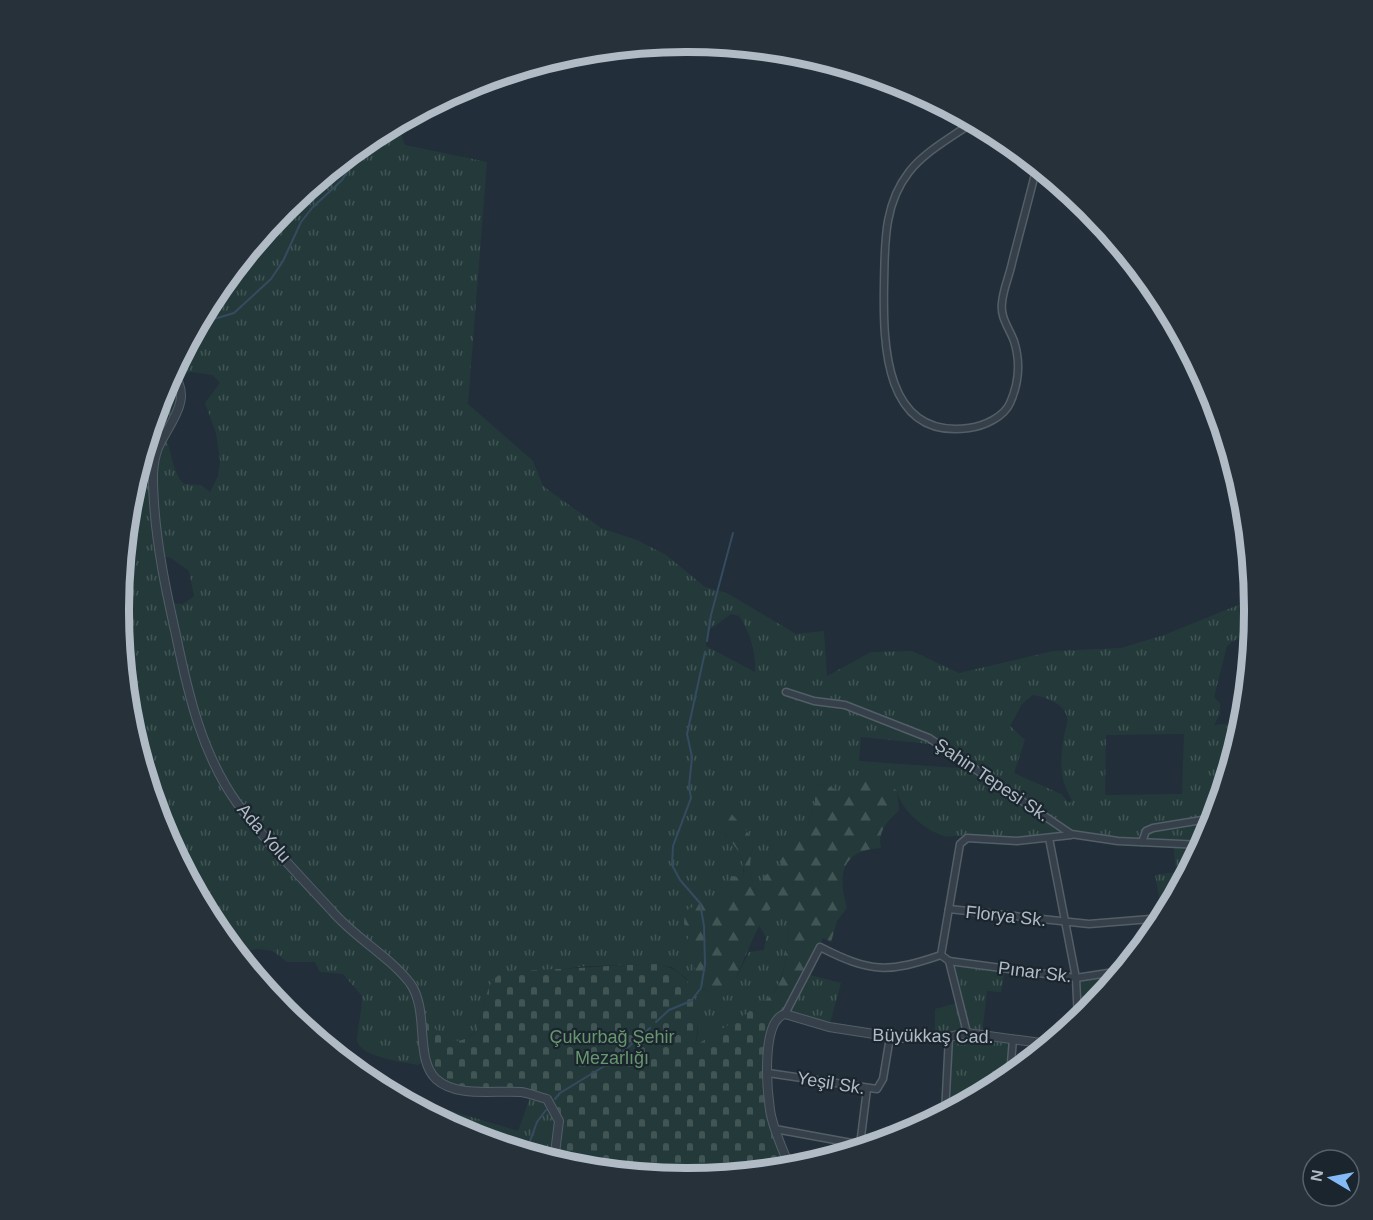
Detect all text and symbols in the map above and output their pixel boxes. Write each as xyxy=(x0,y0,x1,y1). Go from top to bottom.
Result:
street label: Şahin Tepesi Sk. xyxy=(931,734,1053,826)
street label: Ada Yolu xyxy=(233,800,295,866)
street label: Florya Sk. xyxy=(965,902,1047,930)
street label: Pınar Sk. xyxy=(997,958,1073,986)
street label: Büyükkaş Cad. xyxy=(872,1025,994,1047)
park label: Çukurbağ Şehir Mezarlığı xyxy=(549,1027,675,1068)
street label: Yeşil Sk. xyxy=(796,1068,866,1098)
north arrow xyxy=(1301,1148,1361,1208)
text: N xyxy=(1307,1168,1326,1183)

